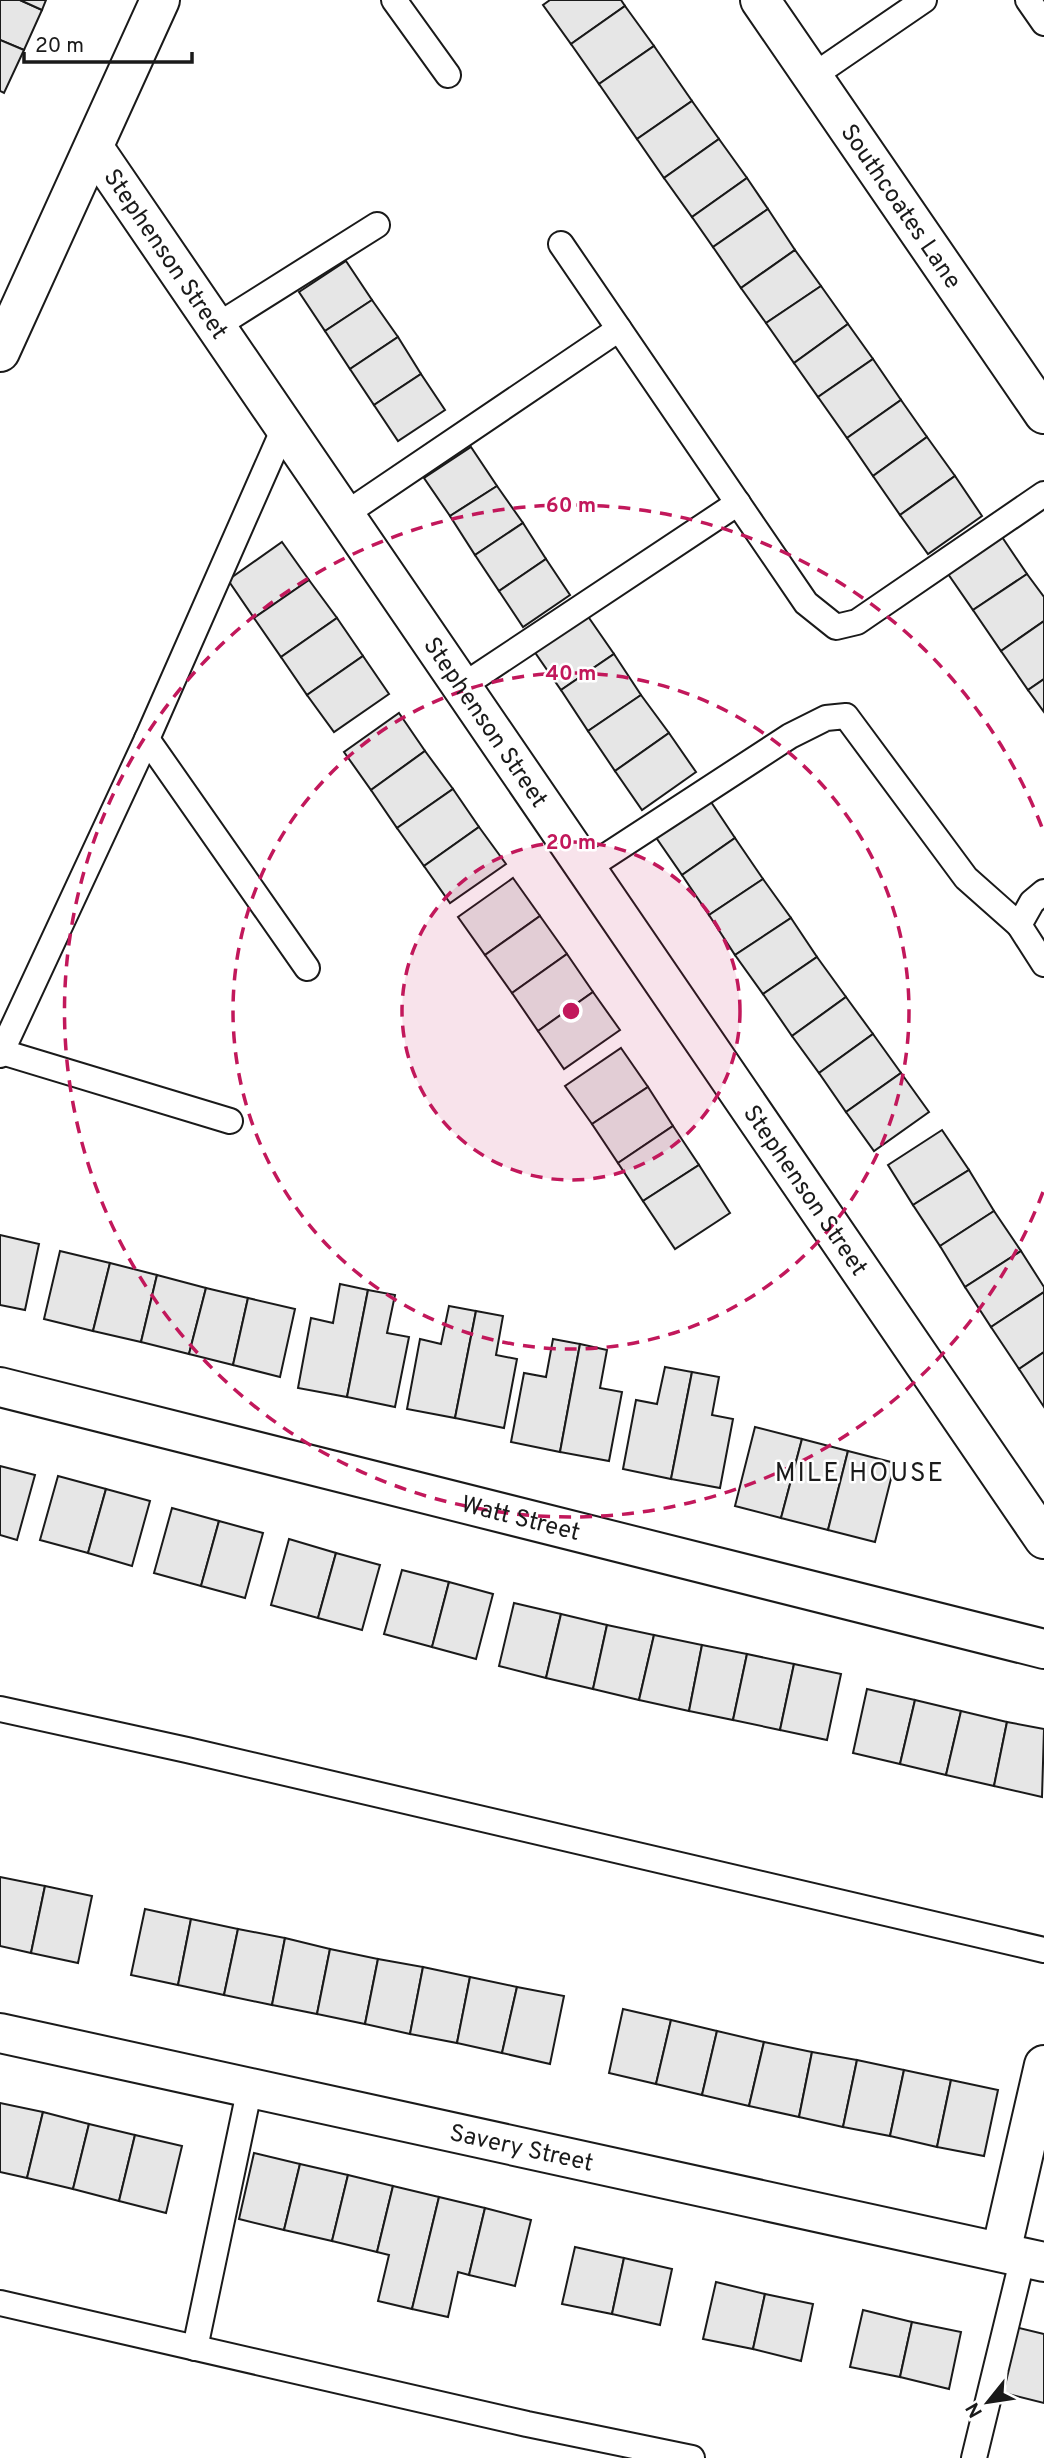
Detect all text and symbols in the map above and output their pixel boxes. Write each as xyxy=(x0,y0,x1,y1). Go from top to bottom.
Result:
scale bar xyxy=(24,21,192,65)
text: 20 m xyxy=(35,33,84,60)
street label: Southcoates Lane xyxy=(833,119,967,295)
street label: Stephenson Street xyxy=(96,164,233,346)
text: 60 m xyxy=(546,493,596,520)
street label: Stephenson Street xyxy=(416,632,553,814)
text: 40 m xyxy=(546,661,596,688)
text: 20 m xyxy=(546,830,596,857)
centre of rings xyxy=(559,999,583,1023)
street label: Stephenson Street xyxy=(735,1100,873,1282)
district label: MILE HOUSE xyxy=(775,1458,945,1491)
street label: Watt Street xyxy=(458,1490,583,1549)
street label: Savery Street xyxy=(446,2119,596,2180)
north arrow xyxy=(953,2367,1023,2437)
text: N xyxy=(961,2398,989,2421)

